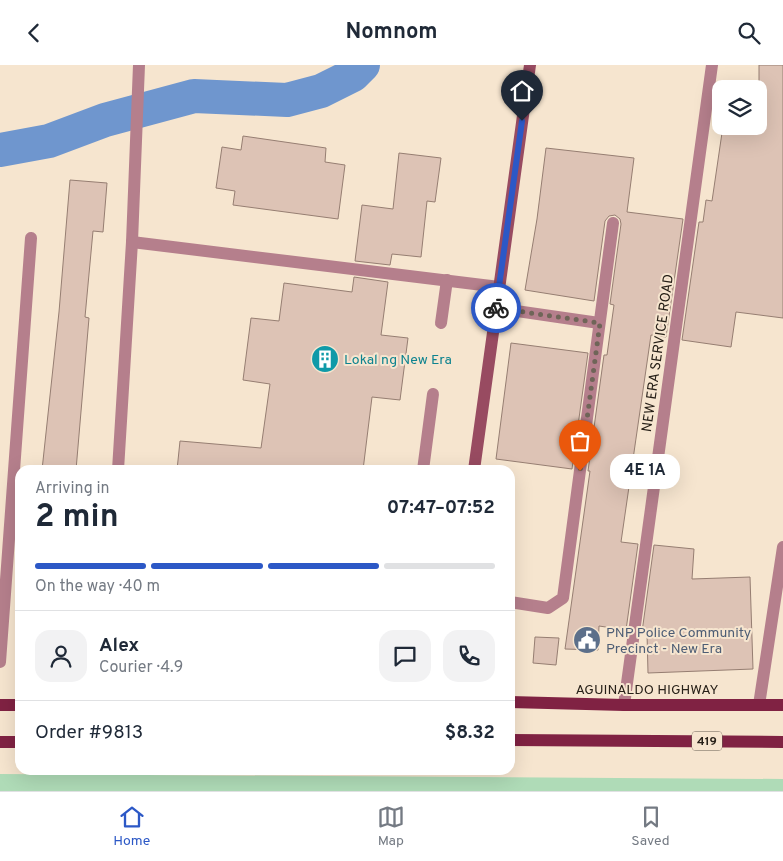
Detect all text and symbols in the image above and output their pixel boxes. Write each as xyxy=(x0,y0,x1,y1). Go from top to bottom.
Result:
icon: back xyxy=(20,19,48,47)
text: Nomnom xyxy=(345,19,438,46)
icon: search xyxy=(735,19,763,47)
pin xyxy=(501,70,543,121)
icon: home xyxy=(508,77,536,105)
map controls xyxy=(712,80,767,135)
button: layers xyxy=(712,80,767,135)
street label: NEW ERA SERVICE ROAD xyxy=(639,273,678,433)
courier xyxy=(471,283,521,333)
icon: bike xyxy=(482,294,510,322)
building icon: Lokal ng New Era xyxy=(310,344,340,374)
place label: Lokal ng New Era xyxy=(344,352,452,369)
pin xyxy=(559,420,601,471)
icon: bag xyxy=(566,427,594,455)
callout: 4E 1A xyxy=(610,453,680,489)
text: 4E 1A xyxy=(624,461,666,481)
text: Arriving in xyxy=(35,479,110,499)
text: 07:47–07:52 xyxy=(387,496,495,520)
text: 2 min xyxy=(35,498,119,538)
text: On the way · 40 m xyxy=(35,577,160,597)
public building icon: PNP Police Community Precinct - New Era xyxy=(572,625,602,655)
place label: PNP Police Community Precinct - New Era xyxy=(606,625,751,658)
button: person xyxy=(35,630,87,682)
button: chat xyxy=(379,630,431,682)
button: phone xyxy=(443,630,495,682)
text: Alex xyxy=(99,634,139,658)
text: Courier · 4.9 xyxy=(99,658,183,678)
street label: AGUINALDO HIGHWAY xyxy=(575,682,719,699)
text: Order #9813 xyxy=(35,721,143,745)
text: $8.32 xyxy=(445,721,495,745)
road number: 419 xyxy=(692,731,722,751)
tab: Home xyxy=(113,803,150,850)
tab: Map xyxy=(377,803,405,850)
tab: Saved xyxy=(631,803,670,850)

